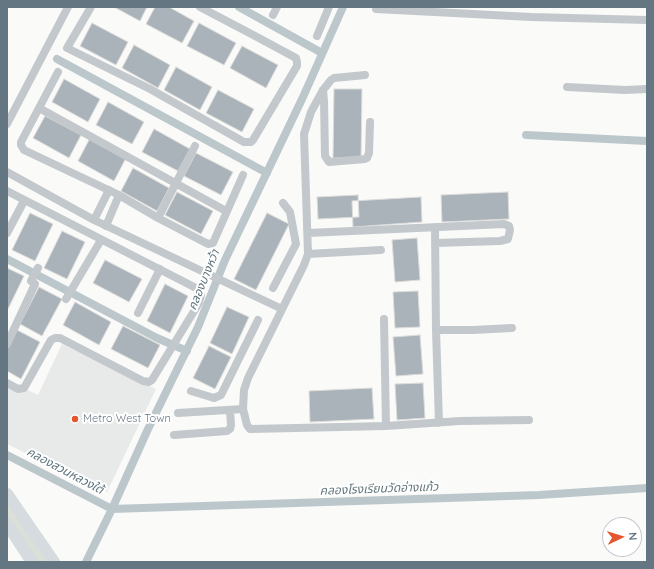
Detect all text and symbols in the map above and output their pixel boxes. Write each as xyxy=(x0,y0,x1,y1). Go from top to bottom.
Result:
water label: คลองบางหว้า xyxy=(185,248,223,312)
place label: Metro West Town xyxy=(83,412,171,426)
marker: Metro West Town xyxy=(70,414,80,424)
water label: คลองสวนหลวงใต้ xyxy=(24,445,106,497)
water label: คลองโรงเรียนวัดอ่างแก้ว xyxy=(319,480,439,498)
north arrow xyxy=(602,517,642,557)
text: N xyxy=(626,532,640,541)

